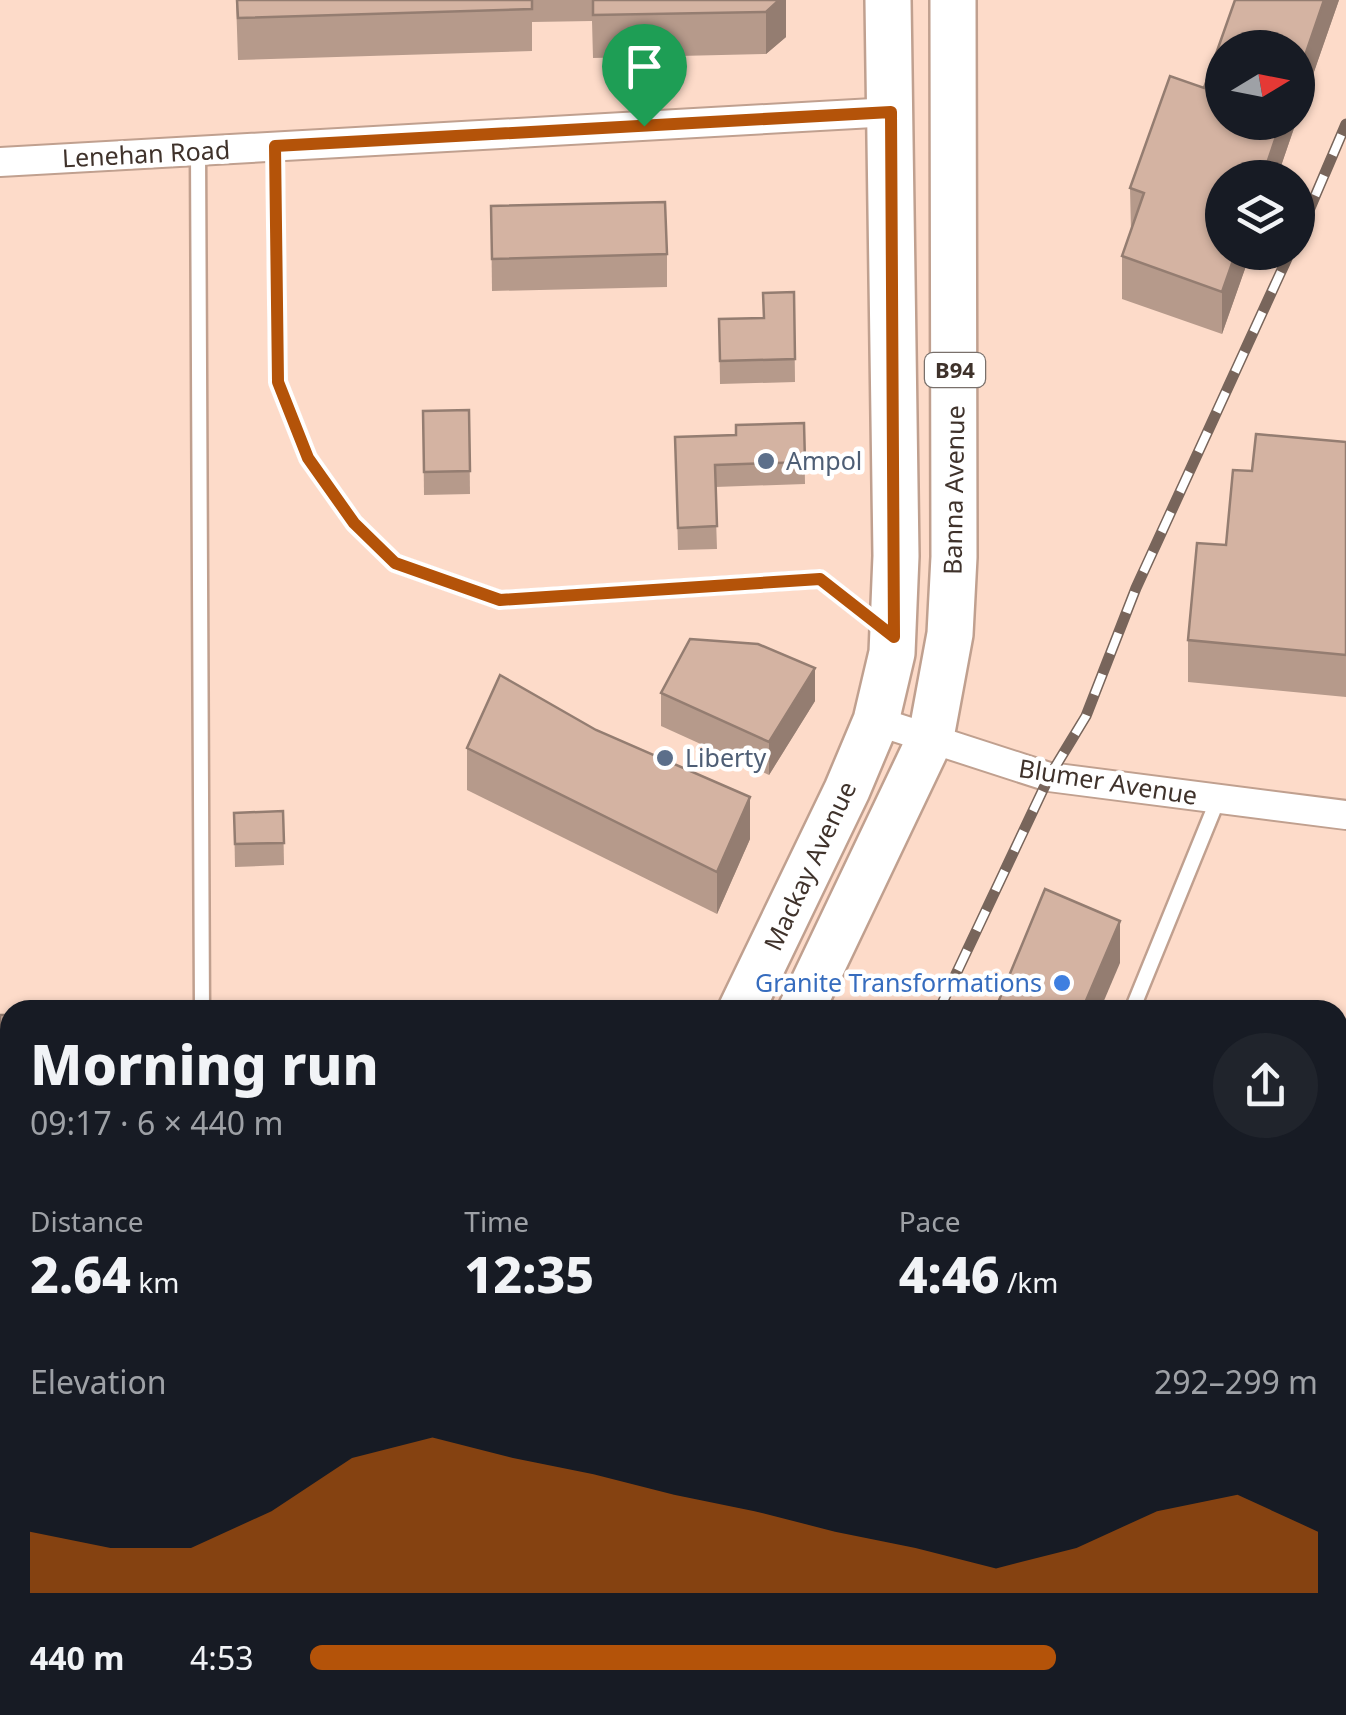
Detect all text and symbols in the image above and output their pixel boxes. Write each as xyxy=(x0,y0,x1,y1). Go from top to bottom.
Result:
pin xyxy=(602,24,687,127)
north arrow xyxy=(1205,30,1315,140)
map controls xyxy=(1205,30,1315,270)
icon: arrive xyxy=(617,39,672,94)
street label: Lenehan Road xyxy=(61,132,231,174)
button: layers xyxy=(1205,160,1315,270)
road number: B94 xyxy=(925,353,985,387)
street label: Banna Avenue xyxy=(935,405,971,575)
place label: Ampol xyxy=(786,443,862,477)
marker: Ampol xyxy=(755,450,777,472)
place label: Liberty xyxy=(685,740,766,774)
marker: Liberty xyxy=(654,747,676,769)
street label: Blumer Avenue xyxy=(1016,750,1200,812)
street label: Mackay Avenue xyxy=(755,775,863,956)
place label: Granite Transformations xyxy=(755,965,1042,999)
marker: Granite Transformations xyxy=(1051,972,1073,994)
text: Morning run xyxy=(30,1026,379,1101)
button: share xyxy=(1213,1033,1318,1138)
text: 09:17 · 6 × 440 m xyxy=(30,1101,283,1144)
text: Distance xyxy=(30,1202,143,1240)
text: Time xyxy=(464,1202,529,1240)
text: Pace xyxy=(899,1202,961,1240)
text: 2.64 xyxy=(30,1240,131,1308)
text: 12:35 xyxy=(464,1240,594,1308)
text: 4:46 xyxy=(899,1240,1000,1308)
text: km xyxy=(131,1263,179,1301)
text: /km xyxy=(1000,1263,1058,1301)
text: Elevation xyxy=(30,1360,167,1403)
text: 292–299 m xyxy=(1154,1360,1318,1403)
text: 440 m xyxy=(30,1636,124,1679)
text: 4:53 xyxy=(190,1636,254,1679)

